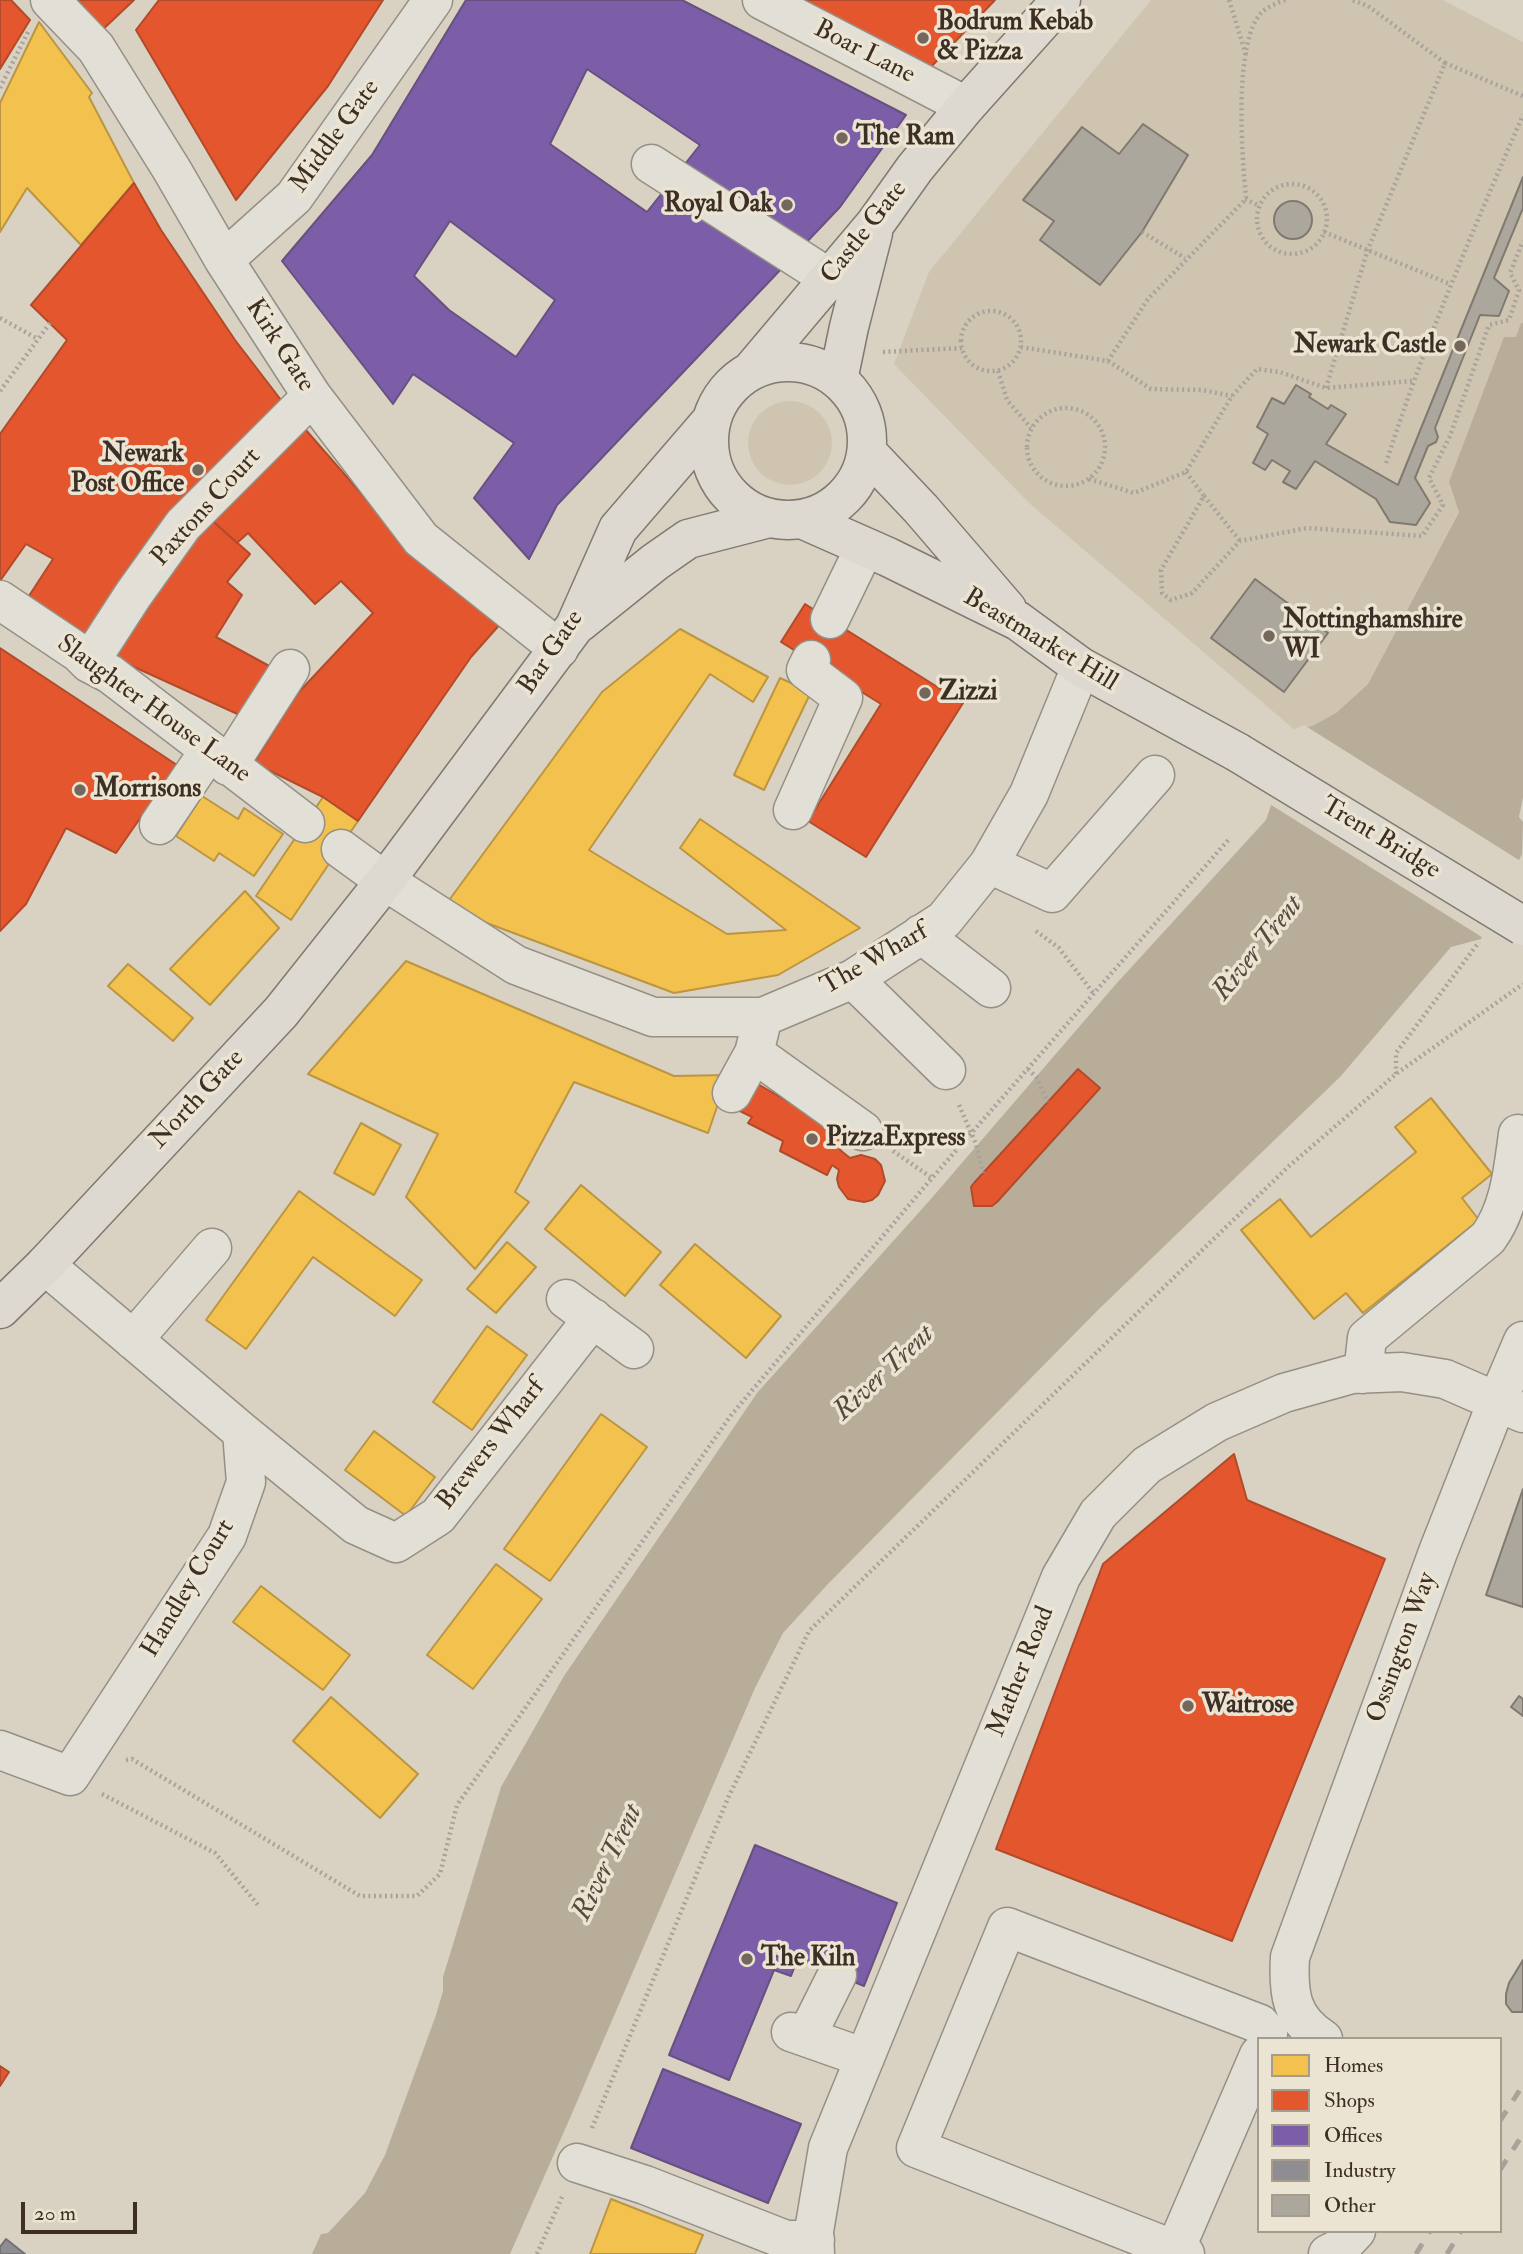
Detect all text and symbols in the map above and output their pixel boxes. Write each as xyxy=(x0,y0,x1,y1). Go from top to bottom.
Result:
place label: Bodrum Kebab & Pizza xyxy=(937,7,1093,68)
street label: Boar Lane xyxy=(808,14,920,92)
marker: Bodrum Kebab & Pizza xyxy=(915,30,931,46)
street label: Middle Gate xyxy=(285,74,387,200)
place label: The Ram xyxy=(856,122,955,154)
marker: The Ram xyxy=(834,130,850,146)
street label: Castle Gate xyxy=(815,175,915,291)
place label: Royal Oak xyxy=(664,189,773,221)
marker: Royal Oak xyxy=(779,197,795,213)
street label: Kirk Gate xyxy=(237,294,321,398)
place label: Newark Castle xyxy=(1294,330,1446,362)
marker: Newark Castle xyxy=(1452,338,1468,354)
place label: Newark Post Office xyxy=(71,439,184,500)
street label: Paxtons Court xyxy=(146,442,268,574)
marker: Newark Post Office xyxy=(190,462,206,478)
street label: Beastmarket Hill xyxy=(957,583,1123,699)
street label: Bar Gate xyxy=(513,605,591,701)
place label: Nottinghamshire WI xyxy=(1283,605,1463,666)
marker: Nottinghamshire WI xyxy=(1261,628,1277,644)
street label: Slaughter House Lane xyxy=(50,629,256,791)
place label: Zizzi xyxy=(939,677,998,709)
marker: Zizzi xyxy=(917,685,933,701)
place label: Morrisons xyxy=(94,774,201,806)
marker: Morrisons xyxy=(72,782,88,798)
street label: Trent Bridge xyxy=(1315,791,1445,887)
water label: River Trent xyxy=(1207,890,1311,1008)
street label: The Wharf xyxy=(816,917,934,1003)
street label: North Gate xyxy=(144,1044,252,1156)
place label: PizzaExpress xyxy=(826,1123,965,1155)
marker: PizzaExpress xyxy=(804,1131,820,1147)
water label: River Trent xyxy=(828,1319,942,1429)
street label: Brewers Wharf xyxy=(431,1373,553,1517)
street label: Handley Court xyxy=(136,1514,242,1664)
street label: Ossington Way xyxy=(1361,1568,1445,1728)
street label: Mather Road xyxy=(982,1602,1062,1742)
place label: Waitrose xyxy=(1202,1690,1294,1722)
marker: Waitrose xyxy=(1180,1698,1196,1714)
water label: River Trent xyxy=(566,1799,652,1927)
place label: The Kiln xyxy=(761,1943,855,1975)
marker: The Kiln xyxy=(739,1951,755,1967)
legend xyxy=(1257,2037,1502,2233)
text: Homes xyxy=(1324,2052,1383,2079)
text: Shops xyxy=(1324,2087,1375,2114)
text: Offices xyxy=(1324,2122,1382,2149)
text: Industry xyxy=(1324,2157,1396,2184)
scale bar xyxy=(24,2188,140,2232)
text: Other xyxy=(1324,2192,1376,2219)
text: 20 m xyxy=(34,2200,76,2227)

